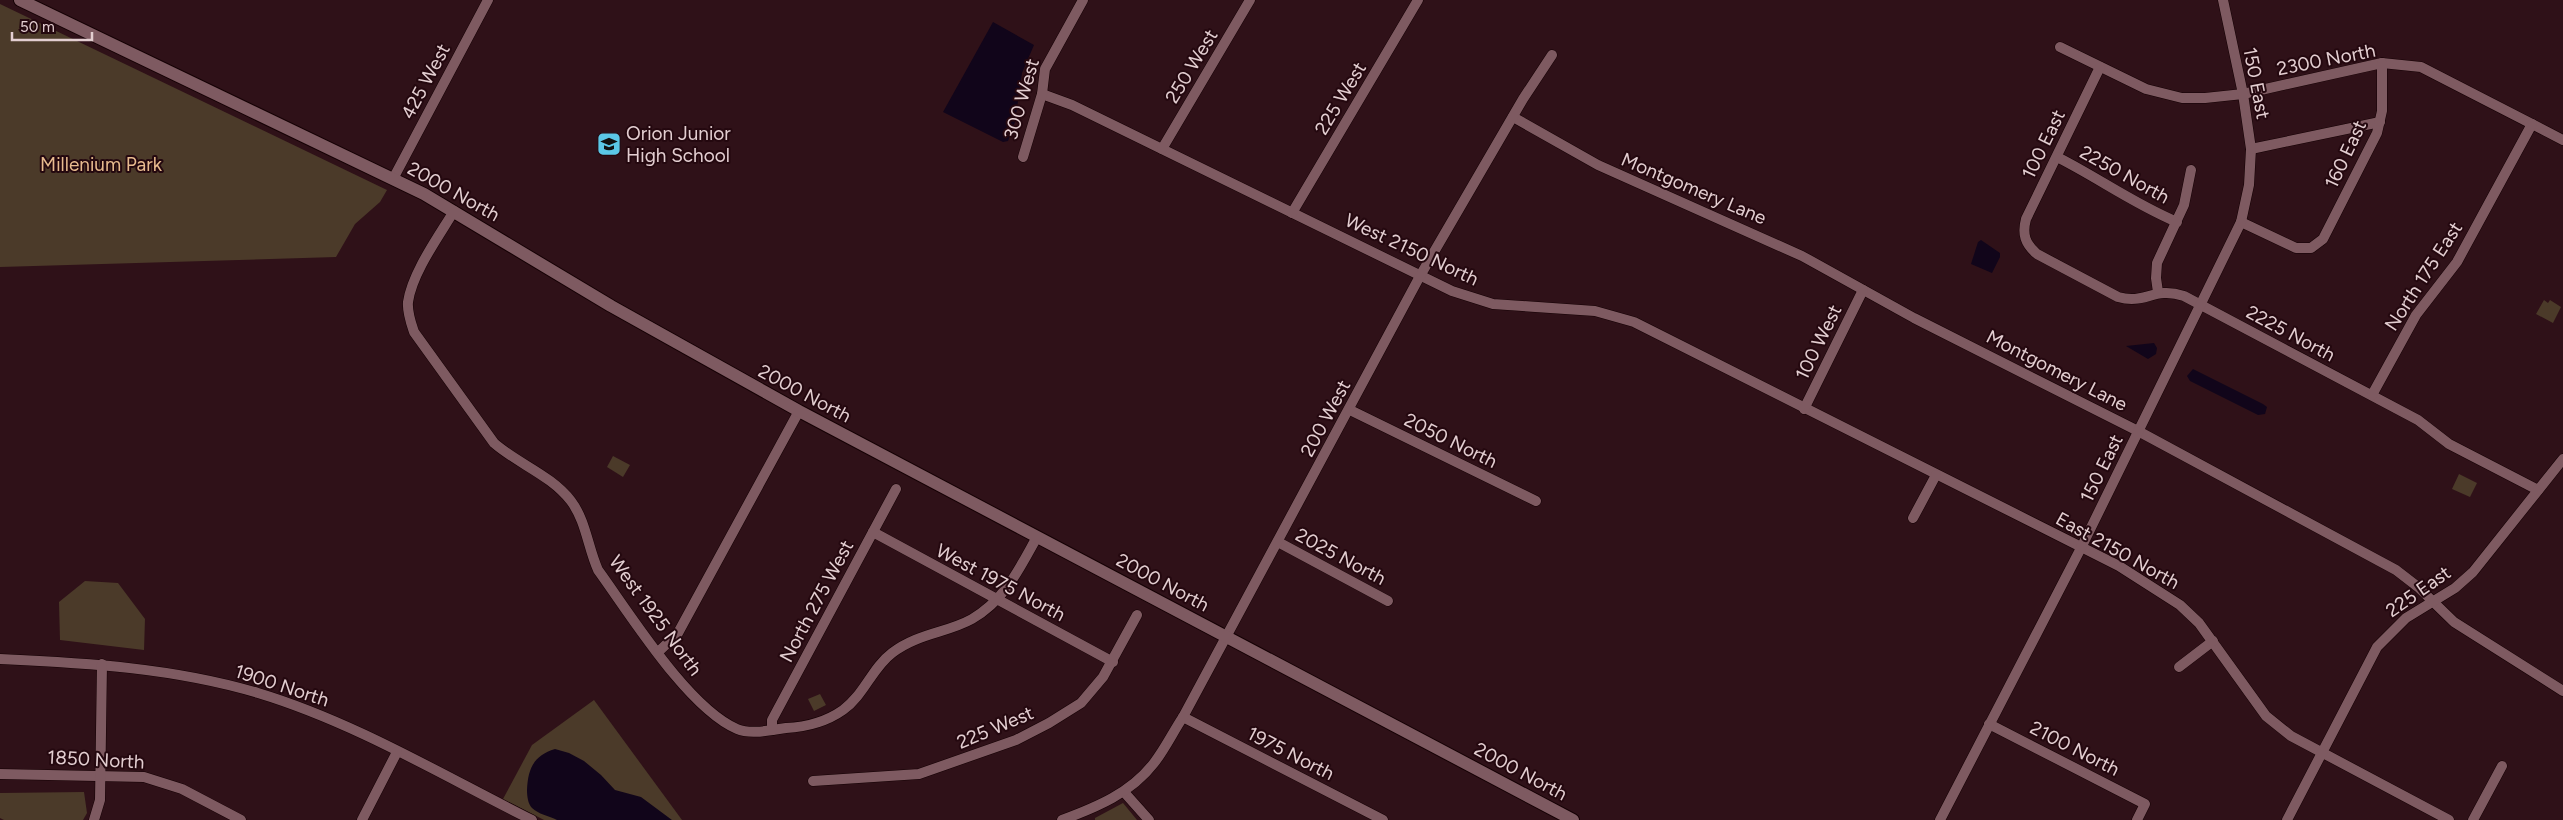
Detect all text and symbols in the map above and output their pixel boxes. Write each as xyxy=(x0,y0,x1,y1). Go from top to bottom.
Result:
scale bar xyxy=(12,10,92,42)
text: 50 m xyxy=(20,18,55,36)
street label: 250 West xyxy=(1160,25,1222,107)
street label: 2300 North xyxy=(2275,39,2377,80)
street label: 425 West xyxy=(396,40,455,123)
street label: 150 East xyxy=(2238,45,2275,121)
street label: 300 West xyxy=(999,56,1044,142)
street label: 225 West xyxy=(1310,58,1371,139)
street label: 100 East xyxy=(2017,106,2070,182)
street label: 160 East xyxy=(2320,117,2371,192)
place label: Orion Junior High School xyxy=(626,122,731,167)
school or university icon: Orion Junior High School xyxy=(596,131,622,157)
street label: 2250 North xyxy=(2076,140,2174,208)
street label: Montgomery Lane xyxy=(1618,148,1770,229)
park label: Millenium Park xyxy=(40,153,163,176)
street label: 2000 North xyxy=(404,157,504,226)
street label: West 2150 North xyxy=(1341,208,1482,290)
street label: North 175 East xyxy=(2380,217,2467,335)
street label: 2225 North xyxy=(2242,300,2339,366)
street label: 100 West xyxy=(1790,301,1846,384)
street label: Montgomery Lane xyxy=(1982,325,2131,416)
street label: 2000 North xyxy=(754,359,855,427)
street label: 200 West xyxy=(1296,376,1355,461)
street label: 2050 North xyxy=(1401,408,1501,473)
street label: 150 East xyxy=(2075,431,2128,506)
street label: East 2150 North xyxy=(2052,507,2184,594)
street label: 2025 North xyxy=(1292,523,1390,590)
street label: North 275 West xyxy=(775,536,858,666)
street label: West 1975 North xyxy=(932,539,1069,626)
street label: 2000 North xyxy=(1112,548,1213,616)
street label: West 1925 North xyxy=(604,551,707,680)
street label: 225 East xyxy=(2381,561,2455,622)
street label: 1900 North xyxy=(232,659,332,711)
street label: 225 West xyxy=(954,701,1037,754)
street label: 2100 North xyxy=(2026,716,2123,781)
street label: 1975 North xyxy=(1244,722,1338,785)
street label: 2000 North xyxy=(1470,737,1571,805)
street label: 1850 North xyxy=(47,745,145,774)

